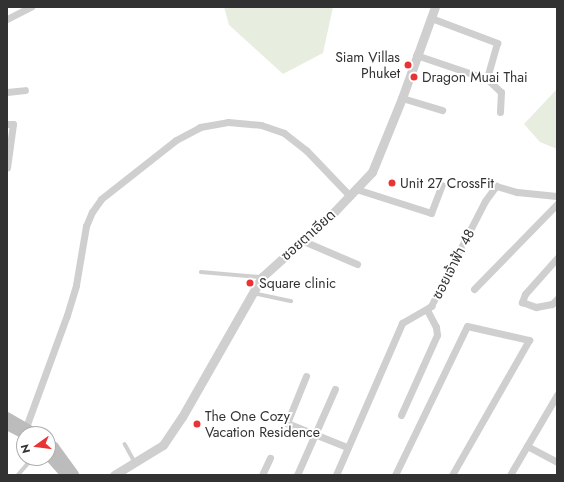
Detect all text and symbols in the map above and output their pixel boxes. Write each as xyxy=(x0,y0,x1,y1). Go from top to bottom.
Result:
place label: Siam Villas Phuket xyxy=(335,49,400,82)
marker: Siam Villas Phuket xyxy=(403,60,413,70)
place label: Dragon Muai Thai xyxy=(422,69,528,85)
marker: Dragon Muai Thai xyxy=(409,72,419,82)
place label: Unit 27 CrossFit xyxy=(400,175,494,191)
marker: Unit 27 CrossFit xyxy=(387,178,397,188)
street label: ซอยตาเอียด xyxy=(277,206,339,264)
street label: ซอยเจ้าฟ้า 48 xyxy=(428,226,478,302)
place label: Square clinic xyxy=(259,275,336,291)
marker: Square clinic xyxy=(244,277,256,289)
place label: The One Cozy Vacation Residence xyxy=(205,408,320,440)
marker: The One Cozy Vacation Residence xyxy=(192,419,202,429)
north arrow xyxy=(16,426,56,466)
text: N xyxy=(17,442,34,455)

